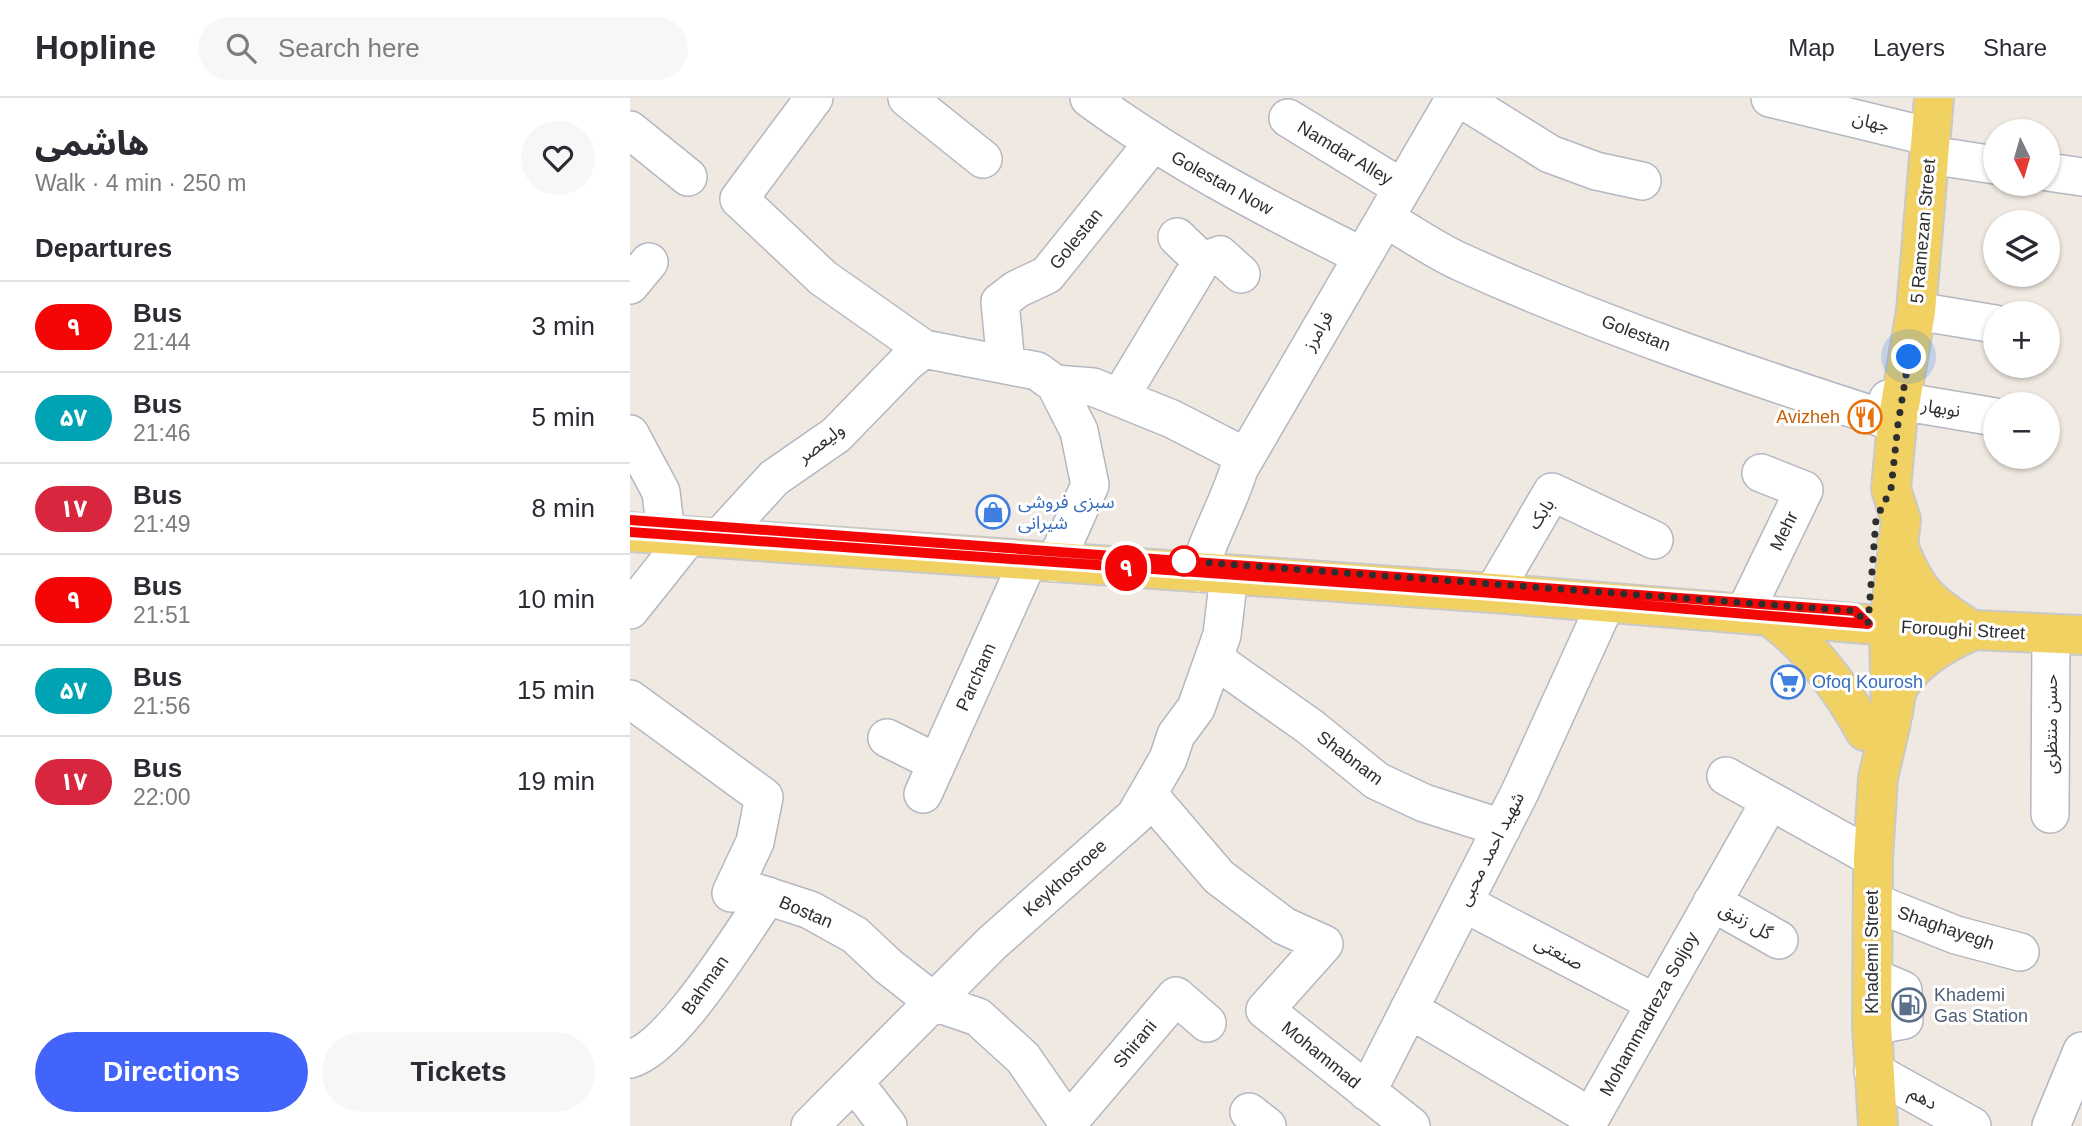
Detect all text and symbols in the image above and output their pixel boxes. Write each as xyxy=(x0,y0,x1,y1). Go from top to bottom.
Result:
search box xyxy=(198,17,688,80)
text: Hopline xyxy=(35,29,156,66)
icon: search xyxy=(222,29,260,67)
text: Search here xyxy=(278,33,420,63)
text: Map xyxy=(1788,34,1835,61)
text: Layers xyxy=(1873,34,1945,61)
text: Share xyxy=(1983,34,2047,61)
street label: جهان xyxy=(1850,108,1892,137)
street label: Namdar Alley xyxy=(1294,117,1396,189)
north arrow xyxy=(1983,119,2060,196)
map controls xyxy=(1983,119,2060,469)
button: heart xyxy=(521,121,595,195)
text: هاشمی xyxy=(35,125,149,162)
street label: Golestan Now xyxy=(1168,147,1277,220)
street label: 5 Ramezan Street xyxy=(1907,158,1939,304)
text: Walk · 4 min · 250 m xyxy=(35,170,246,196)
street label: Golestan xyxy=(1046,205,1106,273)
button: layers xyxy=(1983,210,2060,287)
text: Departures xyxy=(35,233,172,263)
text: Bus xyxy=(133,298,182,328)
button: + xyxy=(1983,301,2060,378)
street label: فرامرز xyxy=(1298,308,1338,356)
text: 3 min xyxy=(531,311,595,341)
street label: Golestan xyxy=(1599,311,1673,355)
text: ۹ xyxy=(67,313,80,340)
text: 21:44 xyxy=(133,329,191,355)
your location xyxy=(1891,339,1926,374)
text: Bus xyxy=(133,389,182,419)
button: − xyxy=(1983,392,2060,469)
street label: نوبهار xyxy=(1919,395,1962,422)
restaurant icon: Avizheh xyxy=(1846,398,1884,436)
text: 5 min xyxy=(531,402,595,432)
text: ۵۷ xyxy=(60,404,87,431)
place label: Avizheh xyxy=(1776,407,1840,427)
street label: ولیعصر xyxy=(793,419,849,468)
text: 21:46 xyxy=(133,420,191,446)
text: Bus xyxy=(133,480,182,510)
place label: سبزی فروشی شیرانی xyxy=(1018,492,1115,534)
text: 8 min xyxy=(531,493,595,523)
shop icon: سبزی فروشی شیرانی xyxy=(974,493,1012,531)
text: ۱۷ xyxy=(60,495,87,522)
street label: بابک xyxy=(1524,495,1558,533)
street label: Mehr xyxy=(1766,508,1802,554)
text: 21:49 xyxy=(133,511,191,537)
line badge: ۹ xyxy=(1103,545,1149,591)
unlabelled marker xyxy=(1169,546,1199,576)
text: ۹ xyxy=(1119,554,1133,581)
text: Bus xyxy=(133,571,182,601)
text: 10 min xyxy=(517,584,595,614)
text: ۹ xyxy=(67,586,80,613)
text: 21:51 xyxy=(133,602,191,628)
street label: Foroughi Street xyxy=(1901,617,2025,643)
street label: Parcham xyxy=(952,640,1000,714)
text: Bus xyxy=(133,662,182,692)
supermarket icon: Ofoq Kourosh xyxy=(1769,663,1807,701)
place label: Ofoq Kourosh xyxy=(1812,672,1923,692)
street label: حسن منتظری xyxy=(2041,674,2062,774)
text: 15 min xyxy=(517,675,595,705)
text: ۵۷ xyxy=(60,677,87,704)
text: 21:56 xyxy=(133,693,191,719)
street label: Shabnam xyxy=(1313,727,1387,789)
text: Bus xyxy=(133,753,182,783)
text: 19 min xyxy=(517,766,595,796)
text: ۱۷ xyxy=(60,768,87,795)
text: 22:00 xyxy=(133,784,191,810)
street label: شهید احمد محبی xyxy=(1454,789,1529,910)
street label: Keykhosroee xyxy=(1019,835,1111,921)
street label: Khademi Street xyxy=(1862,890,1882,1014)
street label: Bostan xyxy=(776,892,836,932)
street label: گل زنبق xyxy=(1716,898,1776,945)
street label: Shaghayegh xyxy=(1895,902,1997,954)
street label: Mohammadreza Soljoy xyxy=(1596,929,1702,1099)
street label: صنعتی xyxy=(1531,932,1587,975)
street label: Bahman xyxy=(678,952,732,1018)
place label: Khademi Gas Station xyxy=(1934,985,2028,1026)
fuel station icon: Khademi Gas Station xyxy=(1890,986,1928,1024)
street label: Shirani xyxy=(1109,1016,1161,1072)
street label: Mohammad xyxy=(1278,1017,1364,1093)
button: Directions xyxy=(35,1032,308,1112)
button: Tickets xyxy=(322,1032,595,1112)
street label: دهم xyxy=(1904,1082,1941,1116)

